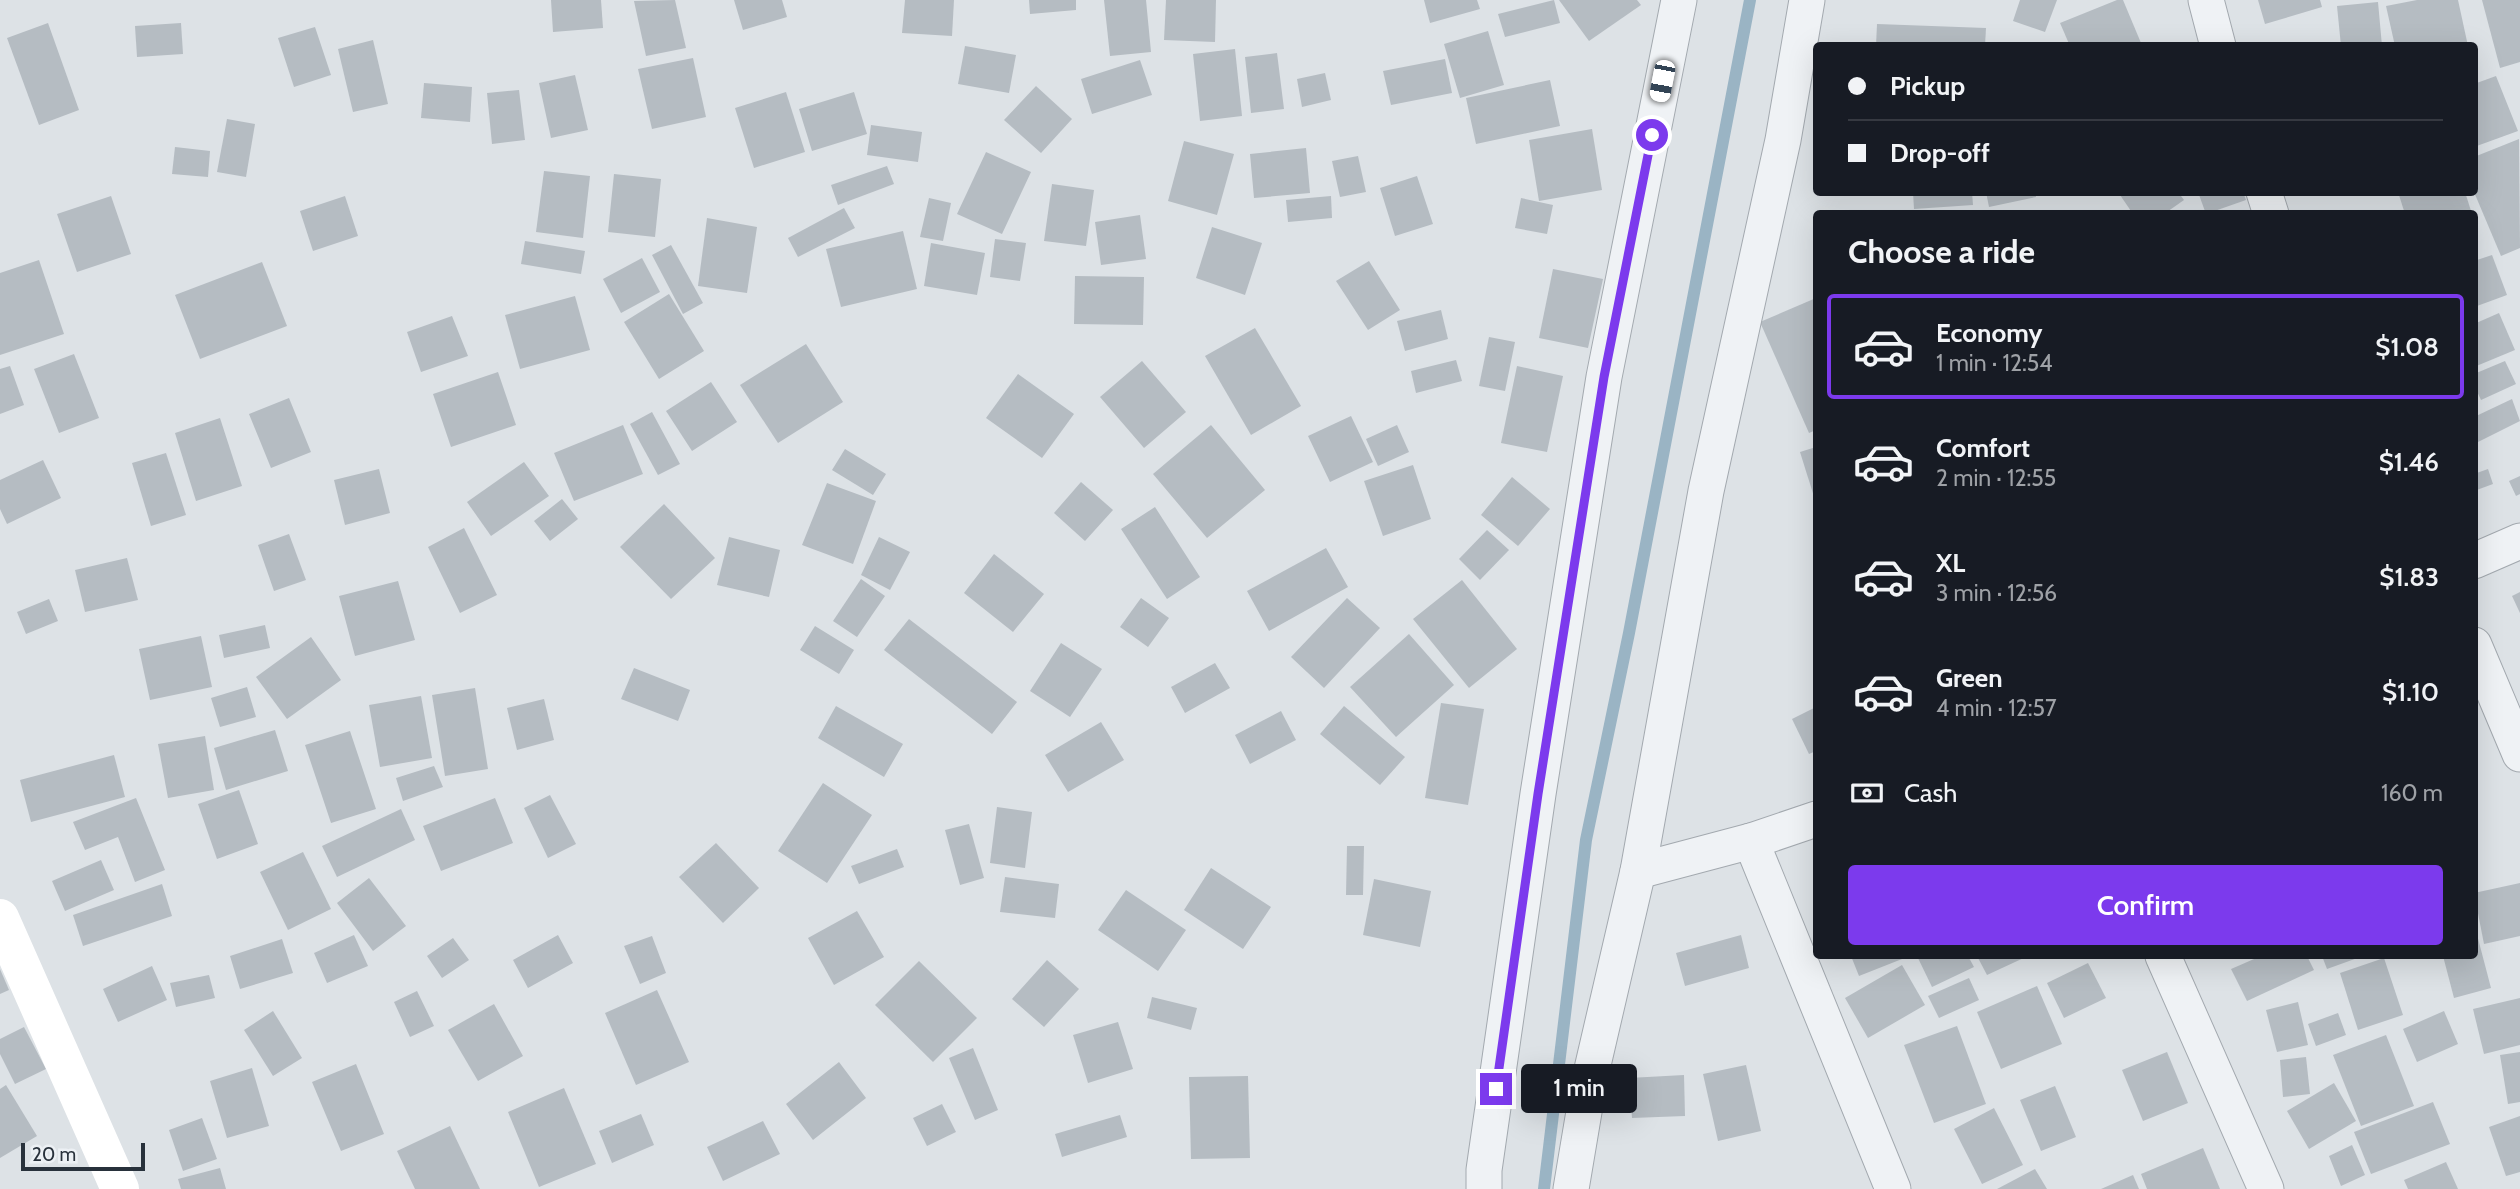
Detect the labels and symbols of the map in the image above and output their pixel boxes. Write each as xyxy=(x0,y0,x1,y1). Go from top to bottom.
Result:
car xyxy=(1648,58,1677,104)
route start xyxy=(1636,119,1668,151)
callout: 1 min xyxy=(1520,1064,1636,1114)
route end xyxy=(1480,1073,1512,1105)
scale bar xyxy=(21,1140,145,1172)

